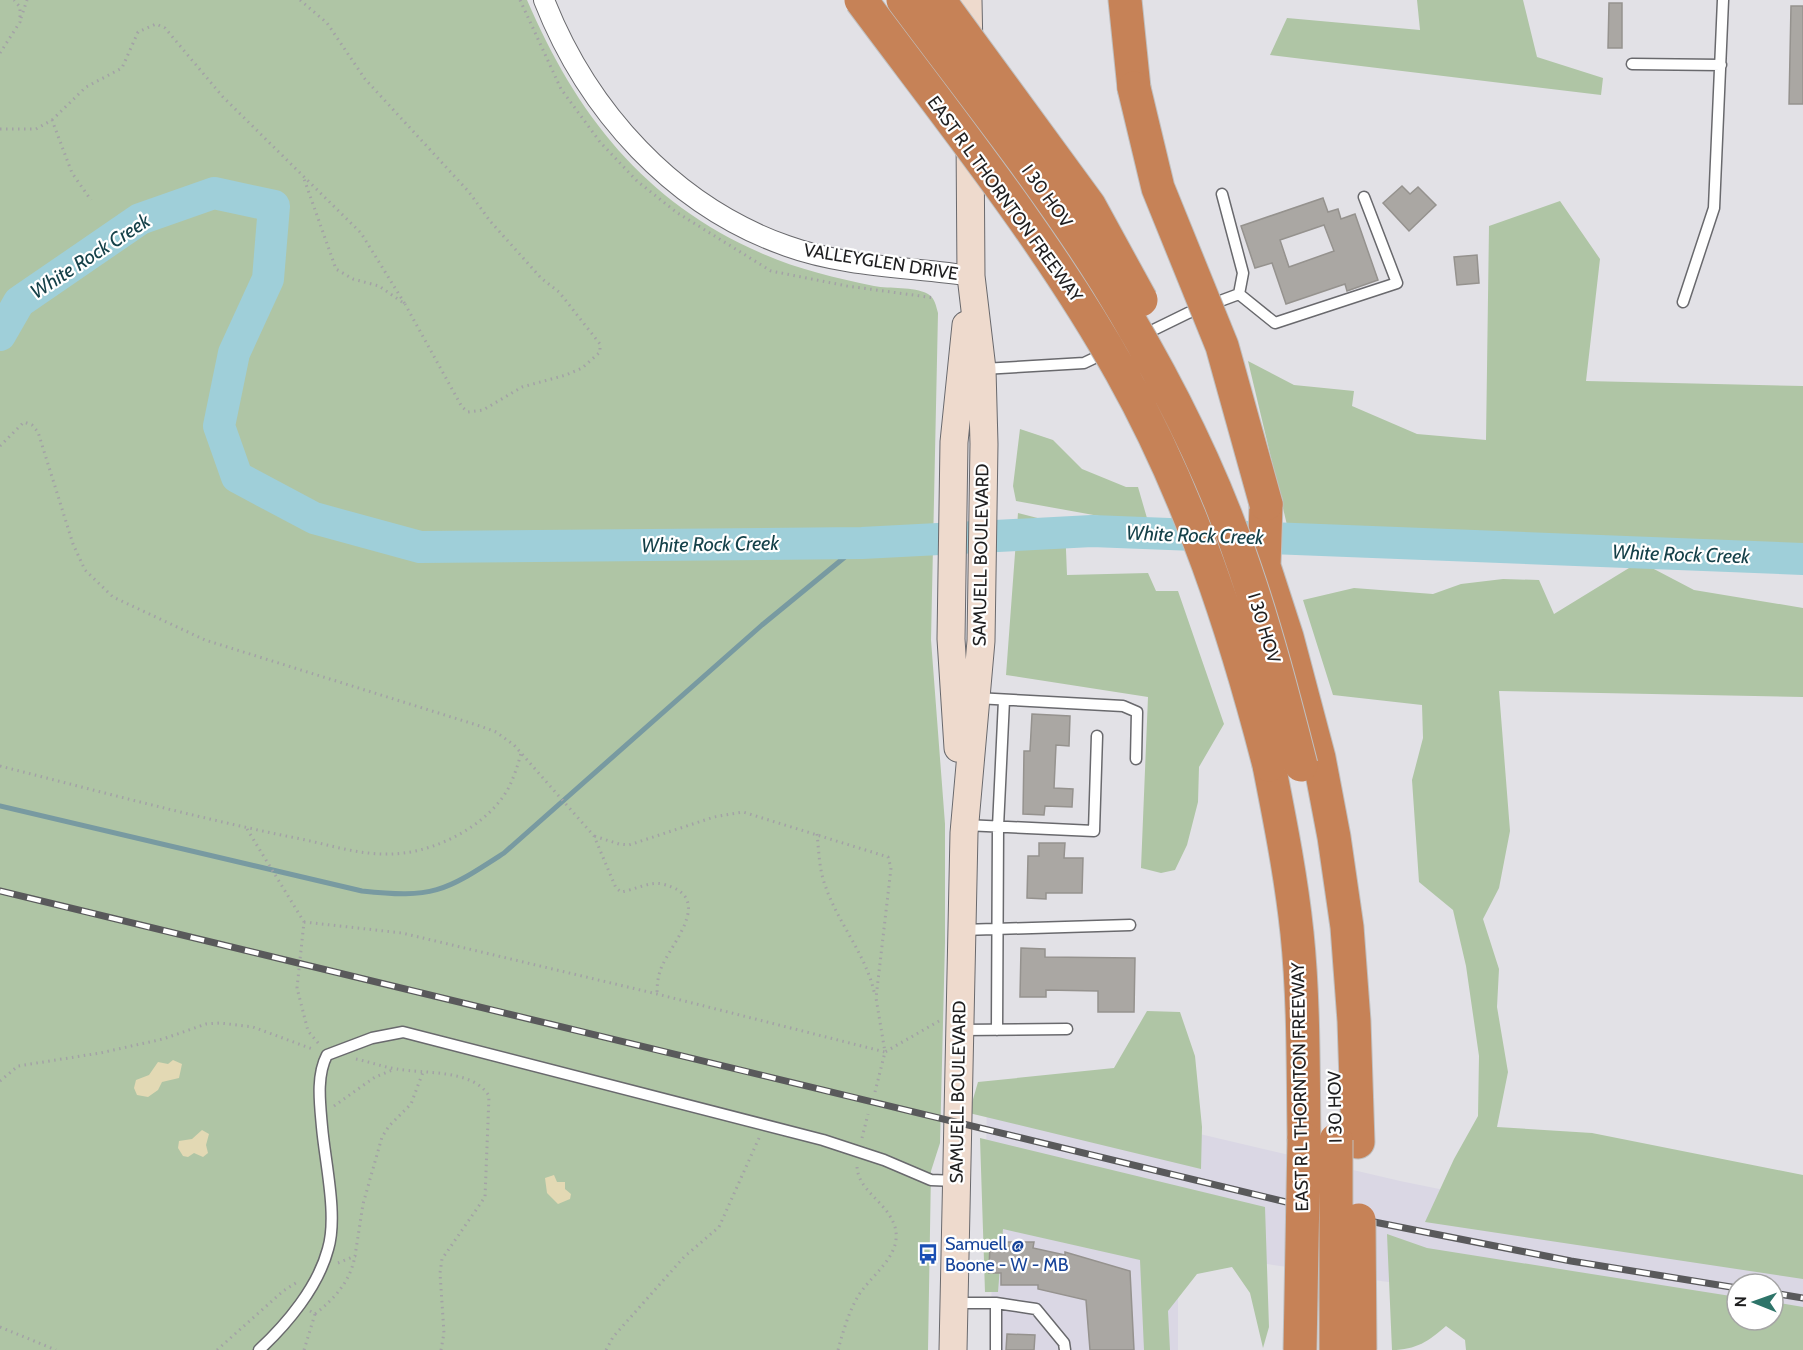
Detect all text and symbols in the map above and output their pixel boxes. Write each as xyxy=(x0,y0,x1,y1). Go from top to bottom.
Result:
street label: EAST R L THORNTON FREEWAY xyxy=(923,92,1088,307)
street label: I 30 HOV xyxy=(1017,160,1077,232)
water label: White Rock Creek xyxy=(26,208,156,304)
street label: VALLEYGLEN DRIVE xyxy=(802,239,960,285)
street label: SAMUELL BOULEVARD xyxy=(968,463,994,647)
water label: White Rock Creek xyxy=(1126,521,1266,549)
water label: White Rock Creek xyxy=(641,531,781,557)
water label: White Rock Creek xyxy=(1612,540,1752,568)
street label: I 30 HOV xyxy=(1243,590,1285,666)
street label: EAST R L THORNTON FREEWAY xyxy=(1287,961,1313,1212)
street label: SAMUELL BOULEVARD xyxy=(945,1000,971,1184)
street label: I 30 HOV xyxy=(1323,1071,1347,1143)
place label: Samuell @ Boone - W - MB xyxy=(945,1233,1069,1276)
bus stop icon: Samuell @ Boone - W - MB xyxy=(916,1242,940,1266)
north arrow xyxy=(1725,1272,1785,1332)
text: N xyxy=(1731,1296,1750,1308)

